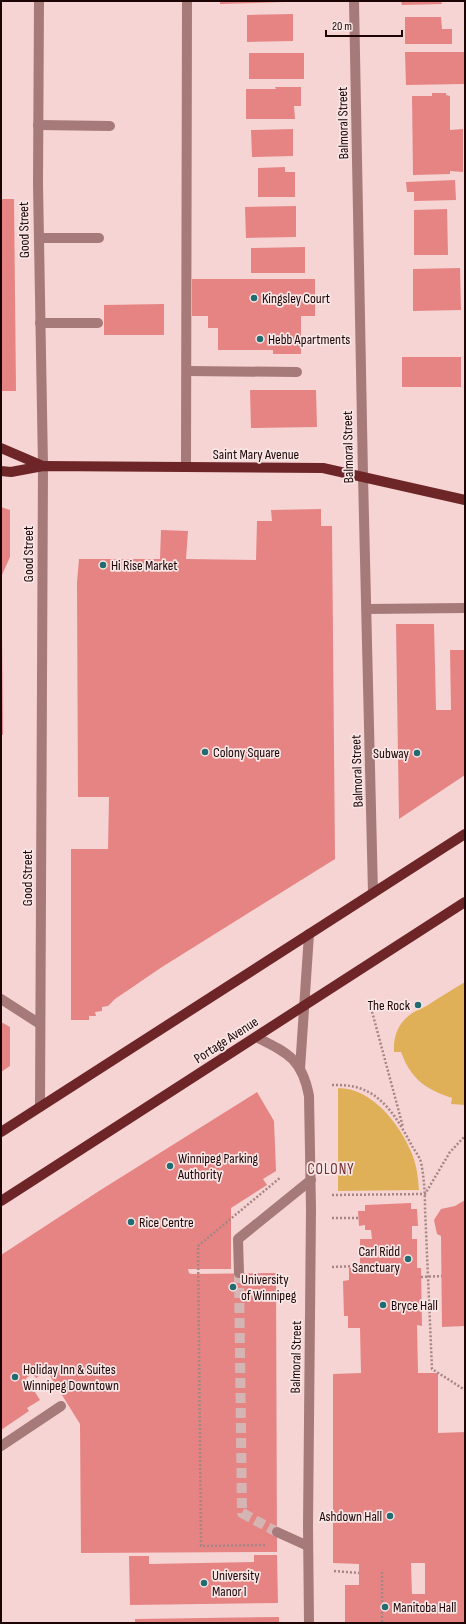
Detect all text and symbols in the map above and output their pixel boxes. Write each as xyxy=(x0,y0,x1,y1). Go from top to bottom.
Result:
scale bar xyxy=(326,12,402,38)
text: 20 m xyxy=(332,19,352,34)
street label: Balmoral Street xyxy=(334,87,352,159)
street label: Good Street xyxy=(15,202,33,258)
place label: Kingsley Court xyxy=(262,290,330,307)
marker: Kingsley Court xyxy=(249,293,259,303)
place label: Hebb Apartments xyxy=(268,331,350,348)
marker: Hebb Apartments xyxy=(255,334,265,344)
street label: Balmoral Street xyxy=(339,411,357,483)
street label: Saint Mary Avenue xyxy=(213,446,299,463)
street label: Good Street xyxy=(20,526,37,582)
place label: Hi Rise Market xyxy=(111,557,178,574)
marker: Hi Rise Market xyxy=(98,560,108,570)
street label: Balmoral Street xyxy=(347,734,367,808)
place label: Colony Square xyxy=(213,744,280,761)
place label: Subway xyxy=(373,745,410,762)
marker: Colony Square xyxy=(200,747,210,757)
marker: Subway xyxy=(412,748,422,758)
street label: Good Street xyxy=(19,850,36,906)
place label: The Rock xyxy=(368,997,411,1014)
marker: The Rock xyxy=(413,1000,423,1010)
street label: Portage Avenue xyxy=(191,1013,261,1067)
place label: Winnipeg Parking Authority xyxy=(177,1150,259,1183)
district label: COLONY xyxy=(307,1160,355,1179)
marker: Winnipeg Parking Authority xyxy=(165,1161,175,1171)
place label: Rice Centre xyxy=(139,1214,194,1231)
marker: Rice Centre xyxy=(126,1217,136,1227)
place label: Carl Ridd Sanctuary xyxy=(352,1243,401,1276)
marker: Carl Ridd Sanctuary xyxy=(403,1254,413,1264)
place label: University of Winnipeg xyxy=(241,1271,297,1304)
marker: University of Winnipeg xyxy=(228,1282,238,1292)
place label: Bryce Hall xyxy=(391,1297,438,1314)
marker: Bryce Hall xyxy=(378,1300,388,1310)
street label: Balmoral Street xyxy=(287,1321,305,1393)
place label: Holiday Inn & Suites Winnipeg Downtown xyxy=(23,1361,119,1394)
marker: Holiday Inn & Suites Winnipeg Downtown xyxy=(10,1372,20,1382)
place label: Ashdown Hall xyxy=(319,1508,382,1525)
marker: Ashdown Hall xyxy=(385,1511,395,1521)
place label: University Manor I xyxy=(212,1567,260,1600)
marker: University Manor I xyxy=(199,1578,209,1588)
place label: Manitoba Hall xyxy=(393,1599,456,1616)
marker: Manitoba Hall xyxy=(380,1602,390,1612)

